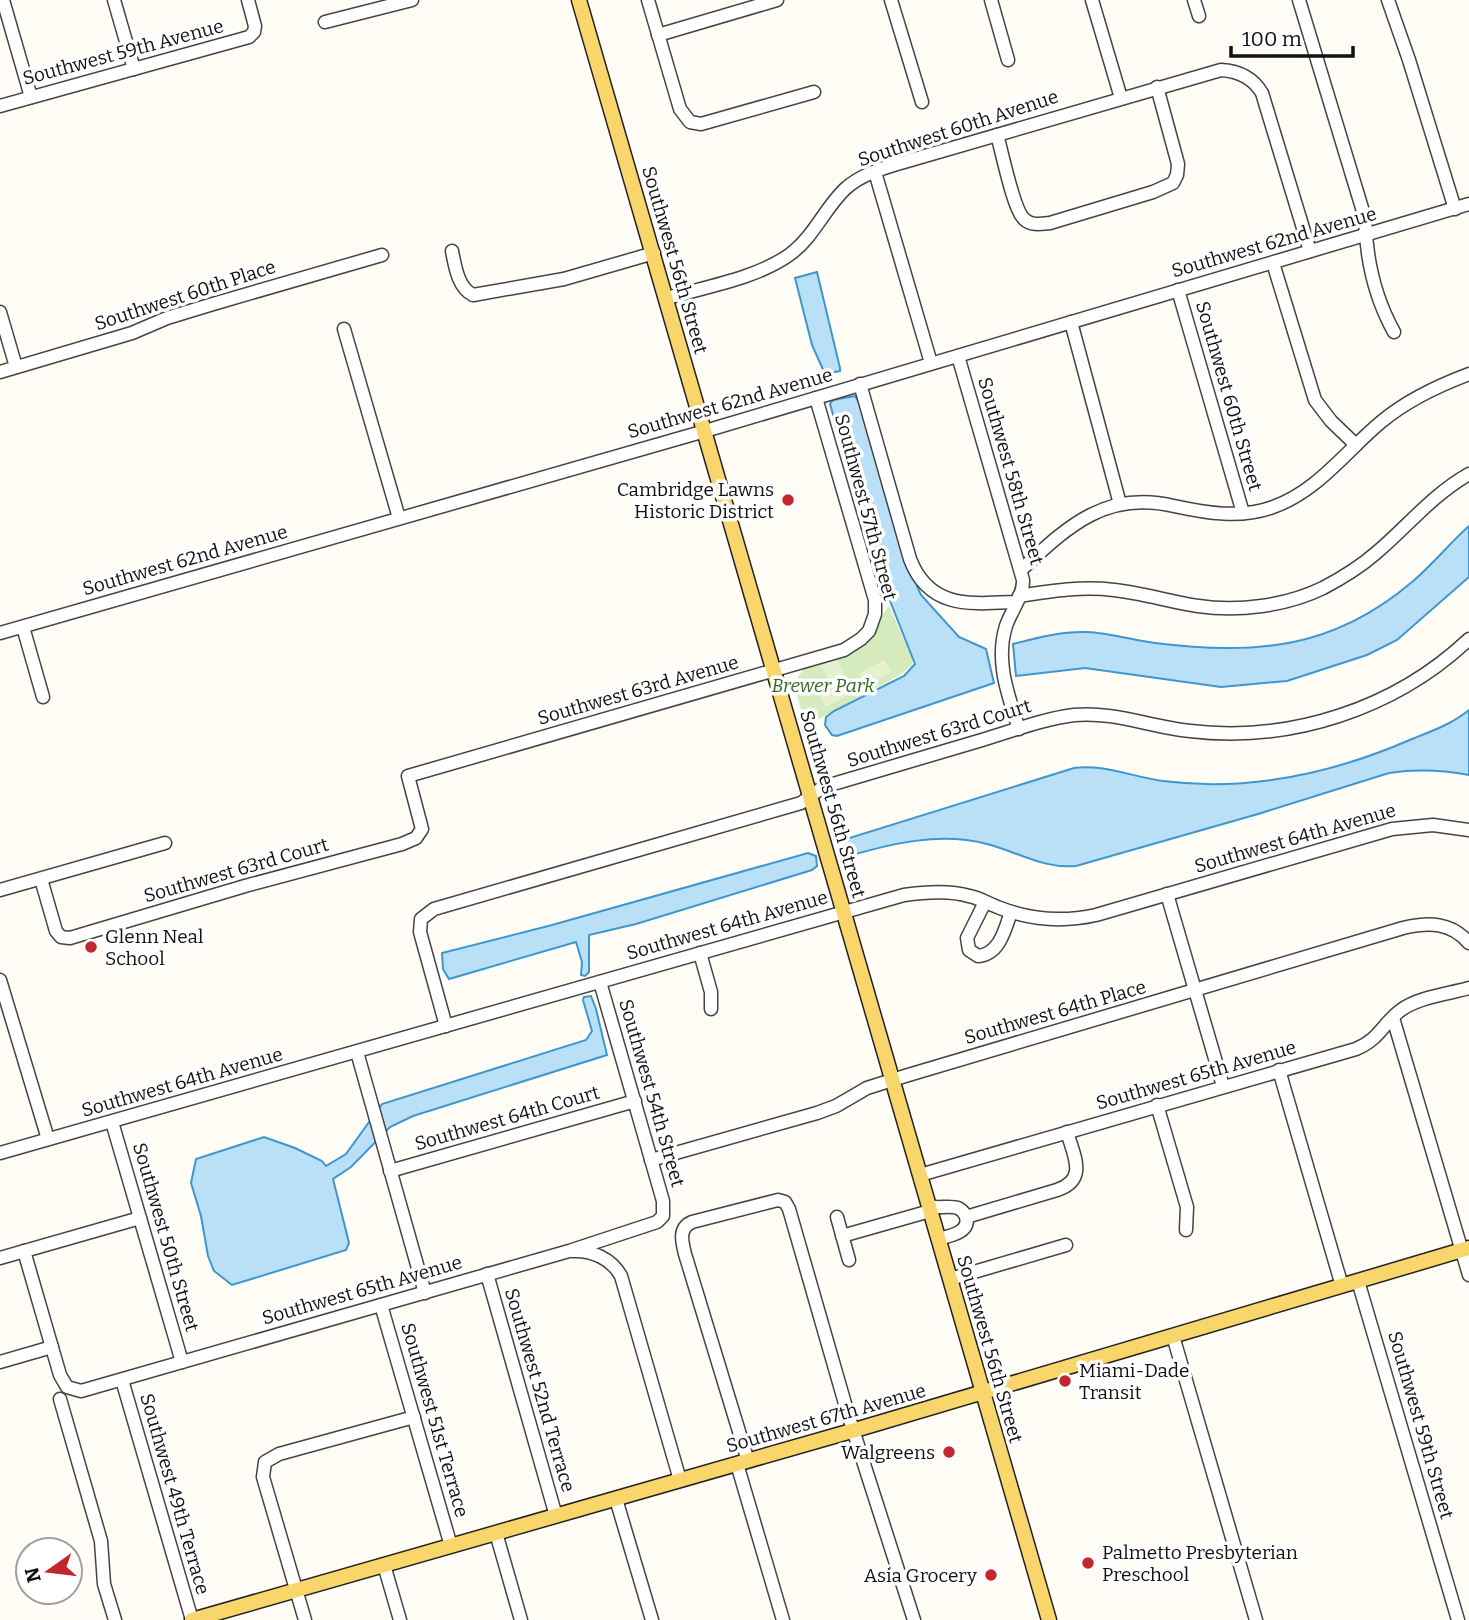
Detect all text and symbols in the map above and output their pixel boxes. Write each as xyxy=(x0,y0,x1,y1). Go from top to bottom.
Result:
street label: Southwest 59th Avenue xyxy=(20,14,226,90)
scale bar xyxy=(1231,14,1354,58)
text: 100 m xyxy=(1242,26,1302,52)
street label: Southwest 60th Avenue xyxy=(855,85,1061,171)
street label: Southwest 56th Street xyxy=(637,164,713,357)
street label: Southwest 62nd Avenue xyxy=(1169,202,1379,282)
street label: Southwest 60th Place xyxy=(92,255,278,335)
street label: Southwest 60th Street xyxy=(1191,299,1267,494)
street label: Southwest 62nd Avenue xyxy=(625,363,835,443)
street label: Southwest 58th Street xyxy=(973,374,1049,568)
street label: Southwest 57th Street xyxy=(830,411,902,603)
place label: Cambridge Lawns Historic District xyxy=(617,478,774,523)
marker: Cambridge Lawns Historic District xyxy=(780,492,796,508)
street label: Southwest 62nd Avenue xyxy=(80,520,290,600)
street label: Southwest 63rd Avenue xyxy=(535,650,741,730)
park label: Brewer Park xyxy=(771,674,875,697)
street label: Southwest 63rd Court xyxy=(844,694,1034,772)
street label: Southwest 56th Street xyxy=(795,708,871,901)
street label: Southwest 64th Avenue xyxy=(1192,798,1398,878)
street label: Southwest 63rd Court xyxy=(141,833,331,907)
street label: Southwest 64th Avenue xyxy=(624,885,830,965)
place label: Glenn Neal School xyxy=(105,925,203,970)
marker: Glenn Neal School xyxy=(83,939,99,955)
street label: Southwest 64th Place xyxy=(961,975,1149,1049)
street label: Southwest 54th Street xyxy=(614,997,690,1190)
street label: Southwest 65th Avenue xyxy=(1093,1035,1299,1115)
street label: Southwest 64th Avenue xyxy=(79,1042,285,1122)
street label: Southwest 64th Court xyxy=(412,1081,602,1155)
street label: Southwest 50th Street xyxy=(128,1140,204,1334)
street label: Southwest 65th Avenue xyxy=(259,1250,465,1330)
street label: Southwest 56th Street xyxy=(952,1253,1028,1446)
street label: Southwest 52nd Terrace xyxy=(500,1285,580,1495)
street label: Southwest 51st Terrace xyxy=(396,1320,474,1520)
street label: Southwest 59th Street xyxy=(1383,1329,1459,1521)
place label: Miami-Dade Transit xyxy=(1079,1359,1189,1404)
marker: Miami-Dade Transit xyxy=(1057,1373,1073,1389)
street label: Southwest 67th Avenue xyxy=(724,1379,928,1457)
street label: Southwest 49th Terrace xyxy=(135,1391,215,1597)
place label: Walgreens xyxy=(841,1441,935,1464)
marker: Walgreens xyxy=(941,1444,957,1460)
north arrow xyxy=(14,1536,84,1606)
place label: Palmetto Presbyterian Preschool xyxy=(1102,1541,1298,1586)
marker: Palmetto Presbyterian Preschool xyxy=(1080,1555,1096,1571)
place label: Asia Grocery xyxy=(864,1564,978,1587)
text: N xyxy=(20,1565,46,1585)
marker: Asia Grocery xyxy=(983,1567,999,1583)

